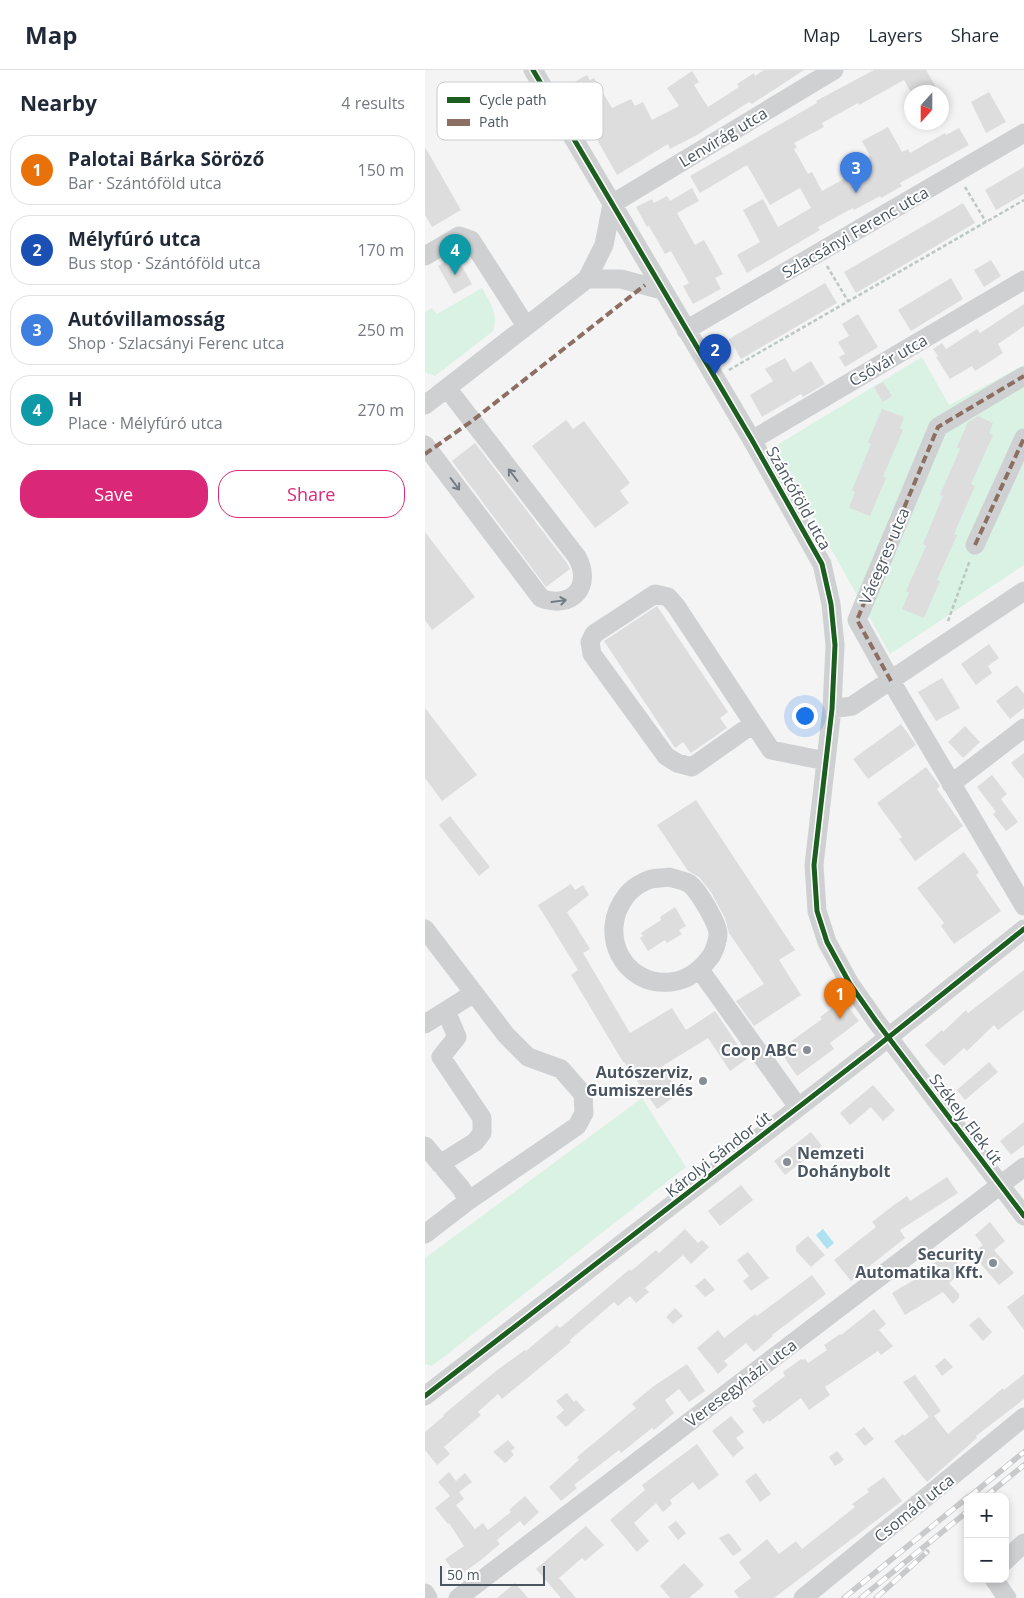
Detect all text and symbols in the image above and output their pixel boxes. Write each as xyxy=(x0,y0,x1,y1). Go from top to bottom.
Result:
text: Map xyxy=(25,18,77,51)
text: Map xyxy=(803,23,840,47)
text: Layers xyxy=(868,23,923,47)
text: Share xyxy=(951,23,999,47)
legend xyxy=(437,82,603,140)
north arrow xyxy=(904,85,949,130)
text: Nearby xyxy=(20,89,97,117)
text: Cycle path xyxy=(479,90,547,109)
text: 4 results xyxy=(341,92,405,114)
street label: Lenvirág utca xyxy=(675,102,771,172)
text: Path xyxy=(479,112,509,131)
text: Palotai Bárka Söröző xyxy=(68,146,264,172)
pin: 3 xyxy=(840,152,872,193)
text: 1 xyxy=(32,159,42,181)
text: 150 m xyxy=(358,159,404,181)
text: Bar · Szántóföld utca xyxy=(68,172,222,194)
street label: Szlacsányi Ferenc utca xyxy=(778,181,932,283)
text: Mélyfúró utca xyxy=(68,226,201,252)
pin: 4 xyxy=(439,234,471,275)
text: 2 xyxy=(32,239,42,261)
text: 170 m xyxy=(358,239,404,261)
text: Bus stop · Szántóföld utca xyxy=(68,252,261,274)
text: Autóvillamosság xyxy=(68,306,225,332)
text: 3 xyxy=(32,319,42,341)
text: 250 m xyxy=(358,319,404,341)
street label: Csővár utca xyxy=(845,329,931,391)
text: Shop · Szlacsányi Ferenc utca xyxy=(68,332,284,354)
pin: 2 xyxy=(699,334,731,375)
text: H xyxy=(68,386,83,412)
text: 4 xyxy=(32,399,42,421)
text: 270 m xyxy=(358,399,404,421)
text: Place · Mélyfúró utca xyxy=(68,412,223,434)
street label: Szántóföld utca xyxy=(761,442,837,554)
one-way arrow xyxy=(508,469,519,482)
button: Save xyxy=(20,470,208,518)
button: Share xyxy=(218,470,405,518)
one-way arrow xyxy=(449,477,460,490)
street label: Vácegres utca xyxy=(854,504,914,608)
one-way arrow xyxy=(551,595,567,605)
your location xyxy=(792,703,818,729)
pin: 1 xyxy=(824,978,856,1019)
place label: Coop ABC xyxy=(721,1039,797,1061)
marker: Coop ABC xyxy=(801,1044,813,1056)
place label: Autószerviz, Gumiszerelés xyxy=(586,1061,693,1101)
street label: Székely Elek út xyxy=(924,1069,1008,1169)
marker: Autószerviz, Gumiszerelés xyxy=(697,1075,709,1087)
street label: Károlyi Sándor út xyxy=(661,1106,776,1202)
place label: Nemzeti Dohánybolt xyxy=(797,1142,890,1182)
marker: Nemzeti Dohánybolt xyxy=(781,1156,793,1168)
place label: Security Automatika Kft. xyxy=(855,1243,984,1283)
marker: Security Automatika Kft. xyxy=(987,1257,999,1269)
street label: Veresegyházi utca xyxy=(681,1334,801,1432)
street label: Csomád utca xyxy=(869,1469,959,1547)
map controls xyxy=(964,1493,1009,1583)
button: + xyxy=(964,1493,1009,1538)
button: − xyxy=(964,1538,1009,1583)
scale bar xyxy=(440,1563,545,1586)
text: 50 m xyxy=(447,1565,480,1584)

